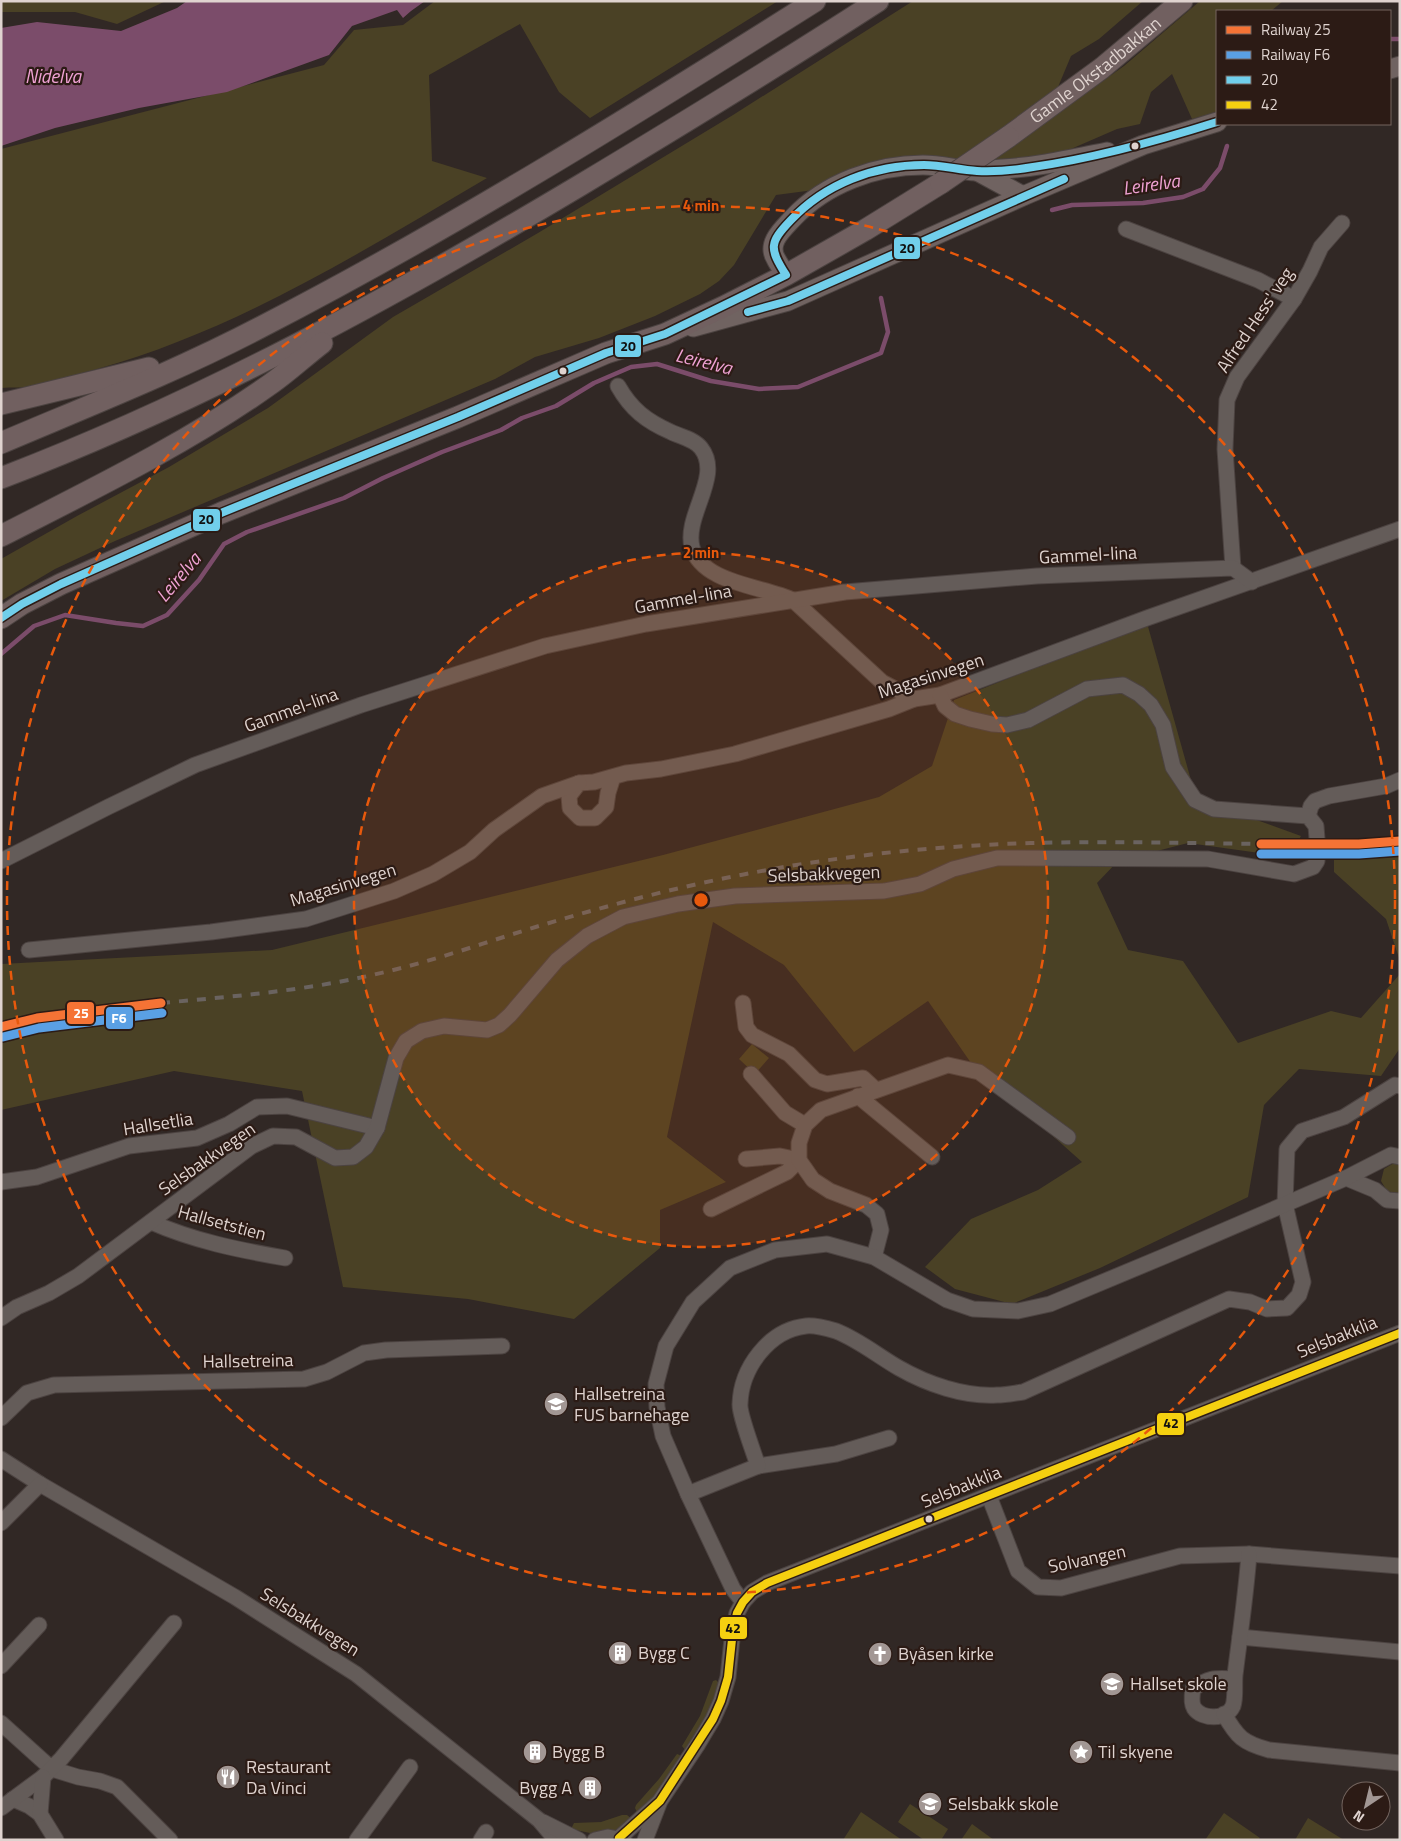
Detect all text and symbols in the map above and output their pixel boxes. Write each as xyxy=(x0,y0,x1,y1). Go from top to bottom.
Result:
street label: Gamle Okstadbakkan xyxy=(1024,10,1167,130)
legend xyxy=(1216,10,1391,125)
text: Railway 25 xyxy=(1261,18,1331,41)
text: Railway F6 xyxy=(1261,43,1330,66)
water label: Nidelva xyxy=(25,61,83,90)
text: 20 xyxy=(1261,68,1278,91)
text: 42 xyxy=(1261,93,1278,116)
unlabelled marker xyxy=(1130,141,1140,151)
water label: Leirelva xyxy=(1121,165,1183,202)
text: 4 min xyxy=(683,194,719,217)
line badge: 20 xyxy=(893,236,921,260)
text: 20 xyxy=(899,237,915,258)
street label: Alfred Hess' veg xyxy=(1209,262,1300,378)
line badge: 20 xyxy=(614,334,642,358)
text: 20 xyxy=(620,335,636,356)
water label: Leirelva xyxy=(673,340,737,382)
unlabelled marker xyxy=(558,366,568,376)
line badge: 20 xyxy=(192,508,221,532)
text: 20 xyxy=(198,508,214,529)
street label: Gammel-lina xyxy=(1038,538,1138,571)
text: 2 min xyxy=(683,541,719,564)
water label: Leirelva xyxy=(148,544,208,608)
street label: Gammel-lina xyxy=(632,577,734,620)
street label: Magasinvegen xyxy=(874,646,987,705)
street label: Gammel-lina xyxy=(240,680,342,739)
street label: Magasinvegen xyxy=(286,856,399,913)
street label: Selsbakkvegen xyxy=(767,858,881,889)
centre of rings xyxy=(692,891,710,909)
line badge: 25 xyxy=(66,1001,95,1025)
text: 25 xyxy=(73,1002,89,1023)
line badge: F6 xyxy=(105,1006,134,1030)
text: F6 xyxy=(111,1007,127,1028)
street label: Hallsetlia xyxy=(121,1105,195,1142)
street label: Selsbakkvegen xyxy=(153,1115,261,1202)
street label: Hallsetstien xyxy=(175,1198,269,1247)
street label: Selsbakklia xyxy=(1293,1308,1381,1365)
street label: Hallsetreina xyxy=(202,1346,294,1375)
place label: Hallsetreina FUS barnehage xyxy=(574,1380,689,1428)
school or university icon: Hallsetreina FUS barnehage xyxy=(543,1391,569,1417)
line badge: 42 xyxy=(1156,1412,1185,1436)
text: 42 xyxy=(1163,1412,1179,1433)
street label: Selsbakklia xyxy=(917,1458,1005,1515)
unlabelled marker xyxy=(924,1514,934,1524)
street label: Solvangen xyxy=(1046,1537,1128,1580)
street label: Selsbakkvegen xyxy=(255,1580,365,1663)
line badge: 42 xyxy=(719,1616,748,1640)
text: 42 xyxy=(725,1617,741,1638)
place label: Bygg C xyxy=(638,1639,690,1666)
building icon: Bygg C xyxy=(607,1640,633,1666)
place label: Byåsen kirke xyxy=(898,1640,994,1667)
church icon: Byåsen kirke xyxy=(867,1641,893,1667)
place label: Hallset skole xyxy=(1130,1670,1227,1697)
school or university icon: Hallset skole xyxy=(1099,1671,1125,1697)
place label: Bygg B xyxy=(552,1738,605,1765)
place label: Til skyene xyxy=(1098,1738,1173,1765)
building icon: Bygg B xyxy=(522,1739,548,1765)
place icon: Til skyene xyxy=(1068,1739,1094,1765)
place label: Restaurant Da Vinci xyxy=(246,1753,331,1801)
restaurant icon: Restaurant Da Vinci xyxy=(215,1764,241,1790)
place label: Bygg A xyxy=(519,1774,572,1801)
building icon: Bygg A xyxy=(577,1775,603,1801)
north arrow xyxy=(1341,1781,1391,1831)
place label: Selsbakk skole xyxy=(948,1790,1059,1817)
school or university icon: Selsbakk skole xyxy=(917,1791,943,1817)
text: N xyxy=(1348,1806,1368,1828)

